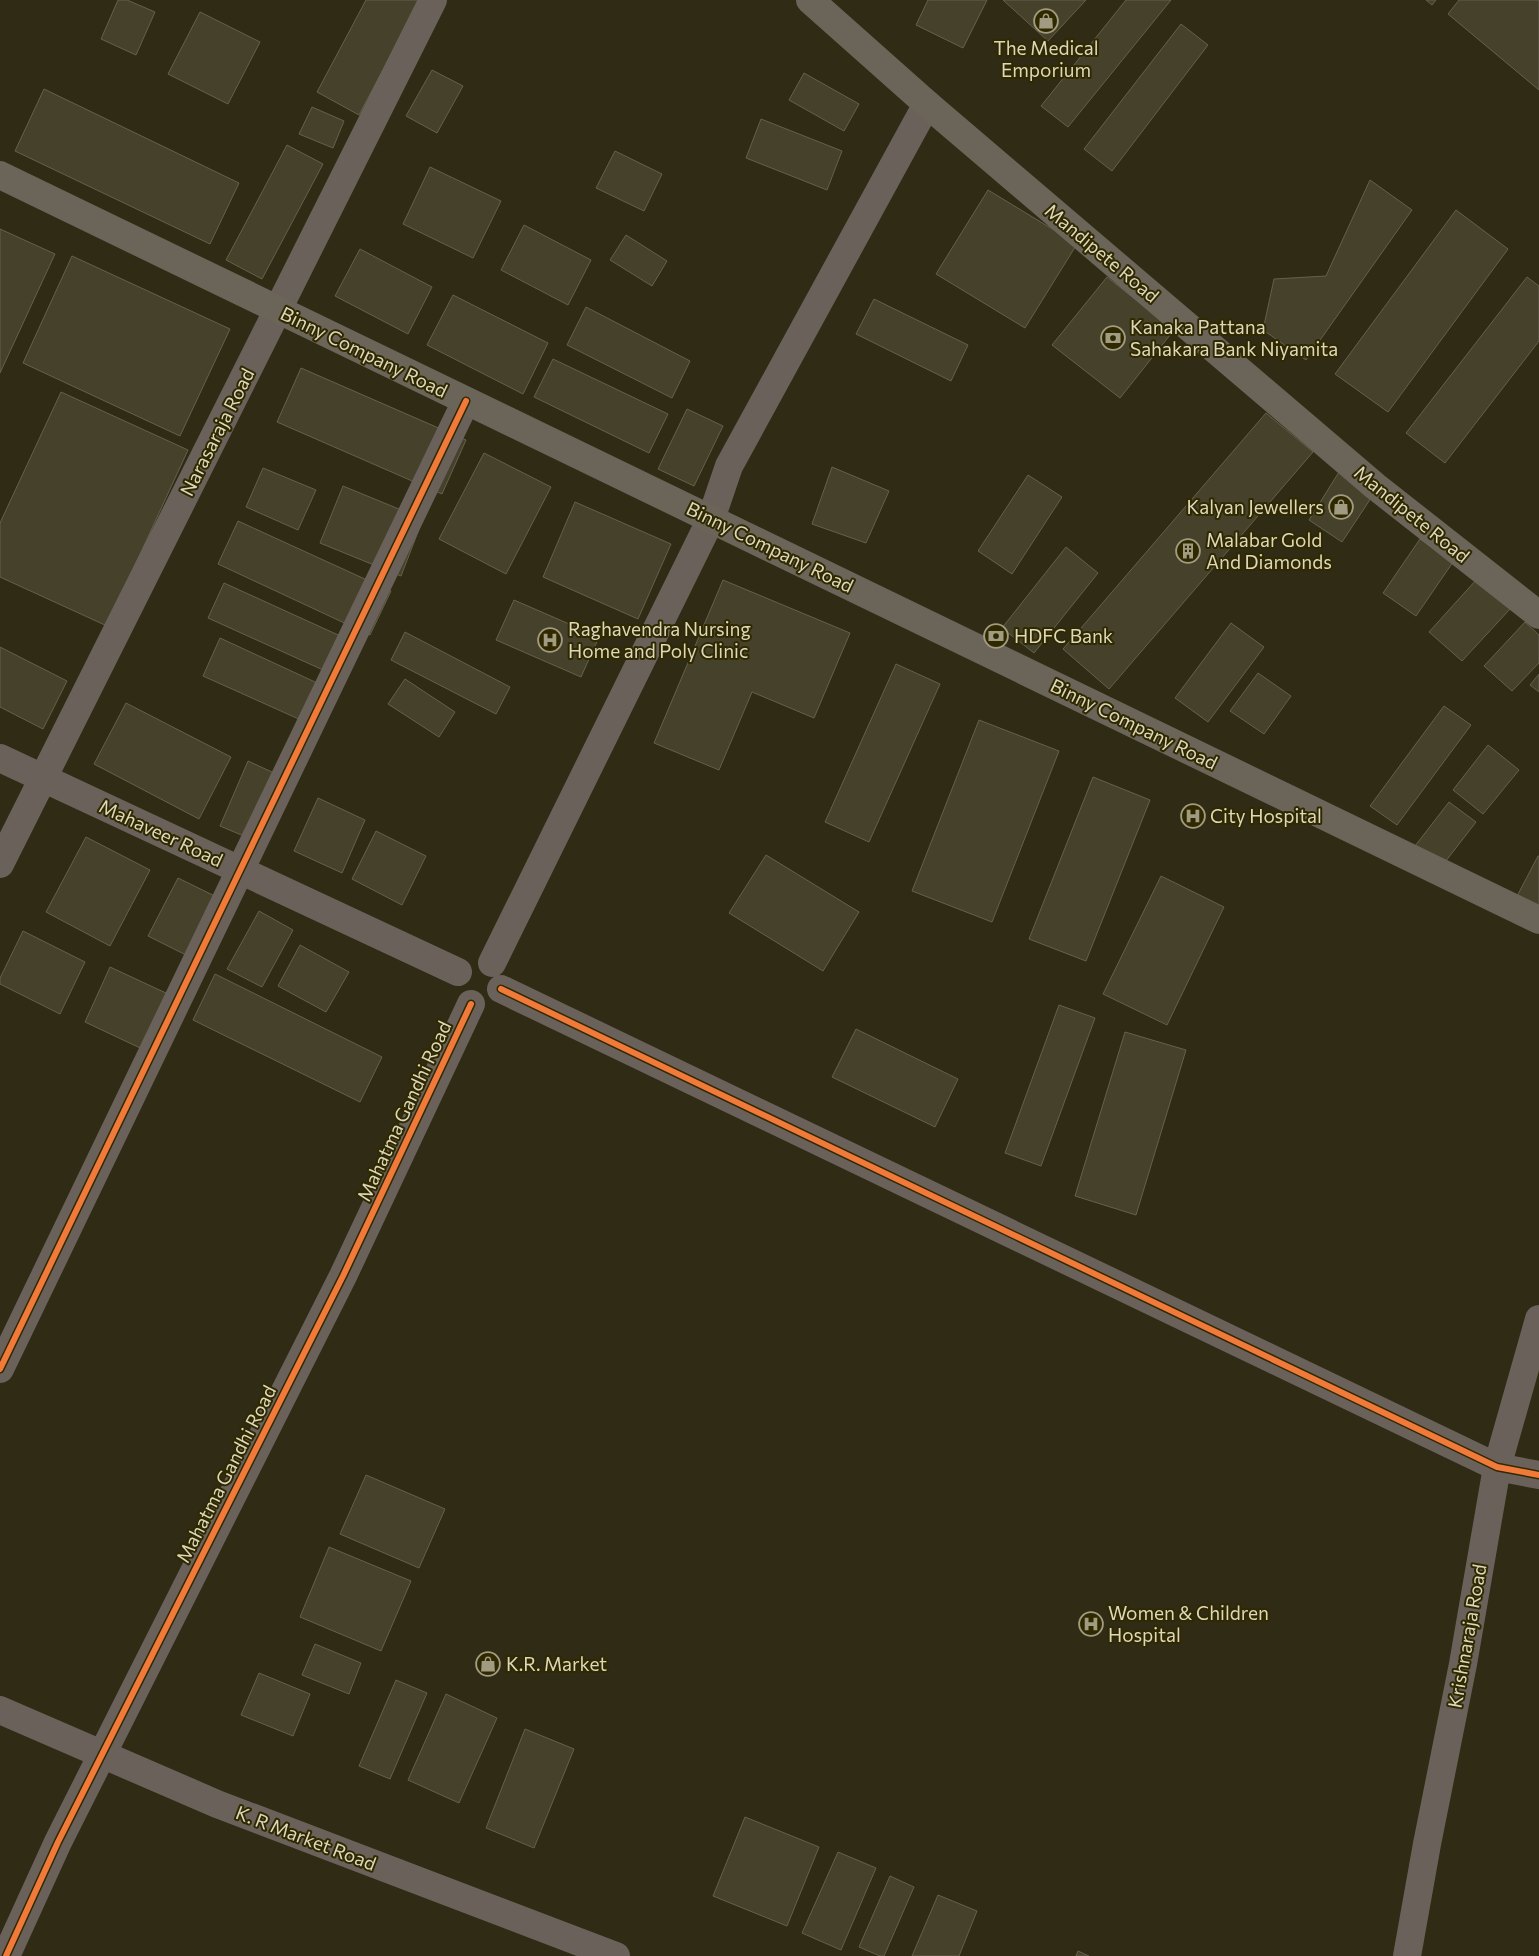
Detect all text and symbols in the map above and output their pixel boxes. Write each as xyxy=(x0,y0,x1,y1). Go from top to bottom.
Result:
shop icon: The Medical Emporium xyxy=(1033,8,1059,34)
place label: The Medical Emporium xyxy=(994,36,1098,81)
street label: Mandipete Road xyxy=(1041,198,1164,307)
street label: Binny Company Road xyxy=(277,301,451,402)
place label: Kanaka Pattana Sahakara Bank Niyamita xyxy=(1130,315,1338,360)
bank icon: Kanaka Pattana Sahakara Bank Niyamita xyxy=(1100,325,1126,351)
street label: Narasaraja Road xyxy=(174,364,259,500)
street label: Mandipete Road xyxy=(1350,460,1475,567)
shop icon: Kalyan Jewellers xyxy=(1328,494,1354,520)
place label: Kalyan Jewellers xyxy=(1187,495,1324,518)
street label: Binny Company Road xyxy=(683,496,857,597)
place label: Malabar Gold And Diamonds xyxy=(1206,528,1332,573)
building icon: Malabar Gold And Diamonds xyxy=(1175,538,1201,564)
place label: Raghavendra Nursing Home and Poly Clinic xyxy=(568,617,751,662)
bank icon: HDFC Bank xyxy=(983,623,1009,649)
place label: HDFC Bank xyxy=(1014,624,1113,647)
hospital icon: Raghavendra Nursing Home and Poly Clinic xyxy=(537,627,563,653)
street label: Binny Company Road xyxy=(1047,673,1221,774)
street label: Mahaveer Road xyxy=(96,794,227,871)
hospital icon: City Hospital xyxy=(1180,803,1206,829)
place label: City Hospital xyxy=(1210,804,1322,827)
street label: Mahatma Gandhi Road xyxy=(352,1017,455,1205)
street label: Mahatma Gandhi Road xyxy=(171,1381,280,1566)
street label: Krishnaraja Road xyxy=(1443,1562,1490,1710)
place label: Women & Children Hospital xyxy=(1108,1601,1269,1646)
hospital icon: Women & Children Hospital xyxy=(1078,1611,1104,1637)
shop icon: K.R. Market xyxy=(475,1651,501,1677)
place label: K.R. Market xyxy=(506,1652,607,1675)
street label: K. R Market Road xyxy=(233,1800,380,1875)

